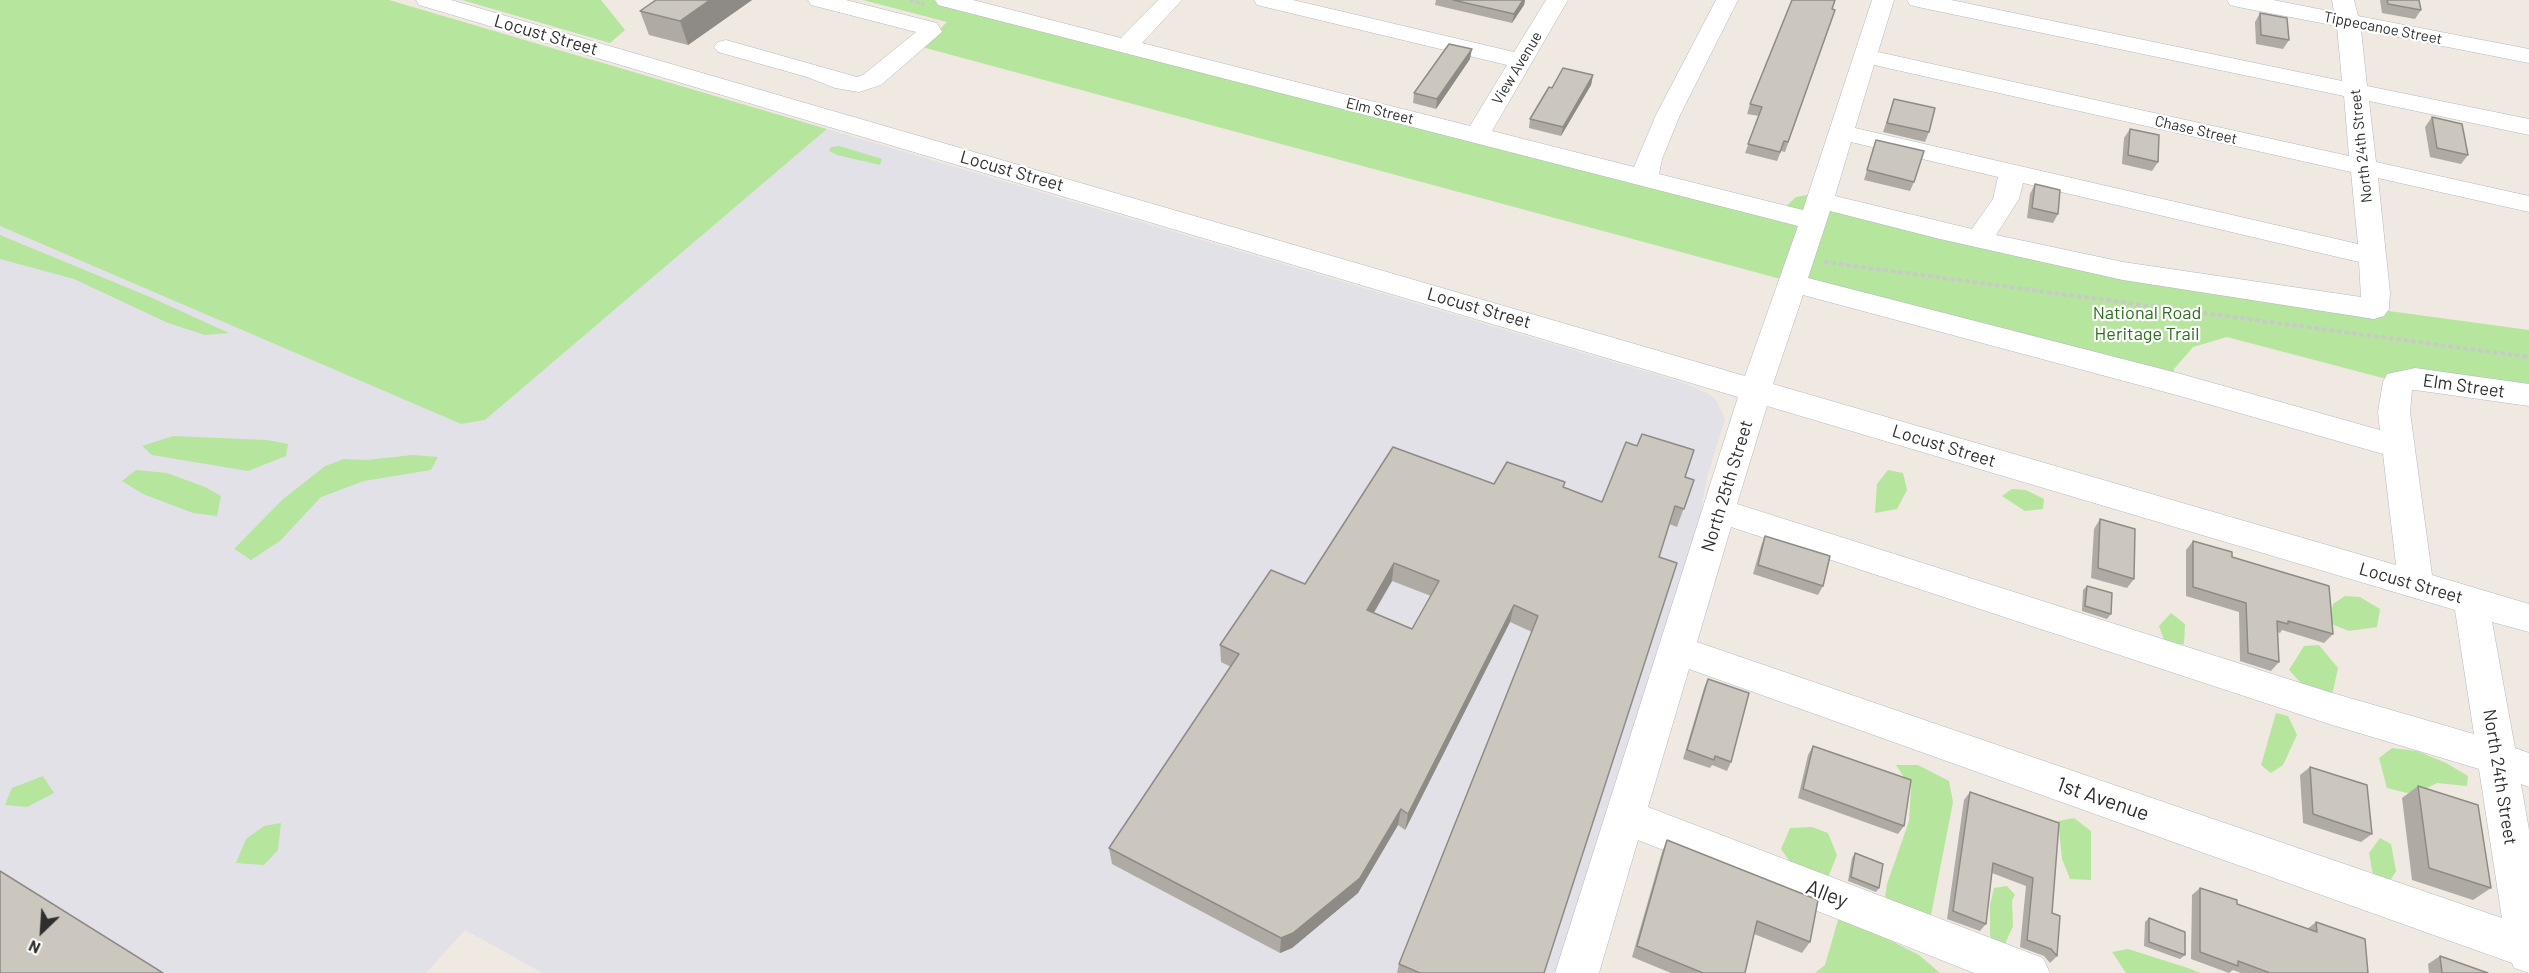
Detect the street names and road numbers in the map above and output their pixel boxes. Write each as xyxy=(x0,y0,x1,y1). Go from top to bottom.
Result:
street label: Tippecanoe Street xyxy=(2322,8,2444,48)
street label: Locust Street xyxy=(492,10,600,60)
street label: View Avenue xyxy=(1488,28,1546,108)
street label: North 24th Street xyxy=(2346,88,2376,204)
street label: Elm Street xyxy=(1344,94,1416,128)
street label: Chase Street xyxy=(2153,112,2239,148)
street label: Locust Street xyxy=(958,146,1066,196)
street label: Locust Street xyxy=(1425,283,1533,333)
street label: Elm Street xyxy=(2422,370,2506,402)
street label: North 25th Street xyxy=(1697,418,1757,554)
street label: Locust Street xyxy=(1890,420,1998,472)
street label: Locust Street xyxy=(2357,558,2465,608)
street label: North 24th Street xyxy=(2479,708,2521,846)
street label: 1st Avenue xyxy=(2054,771,2152,827)
street label: Alley xyxy=(1802,875,1852,913)

